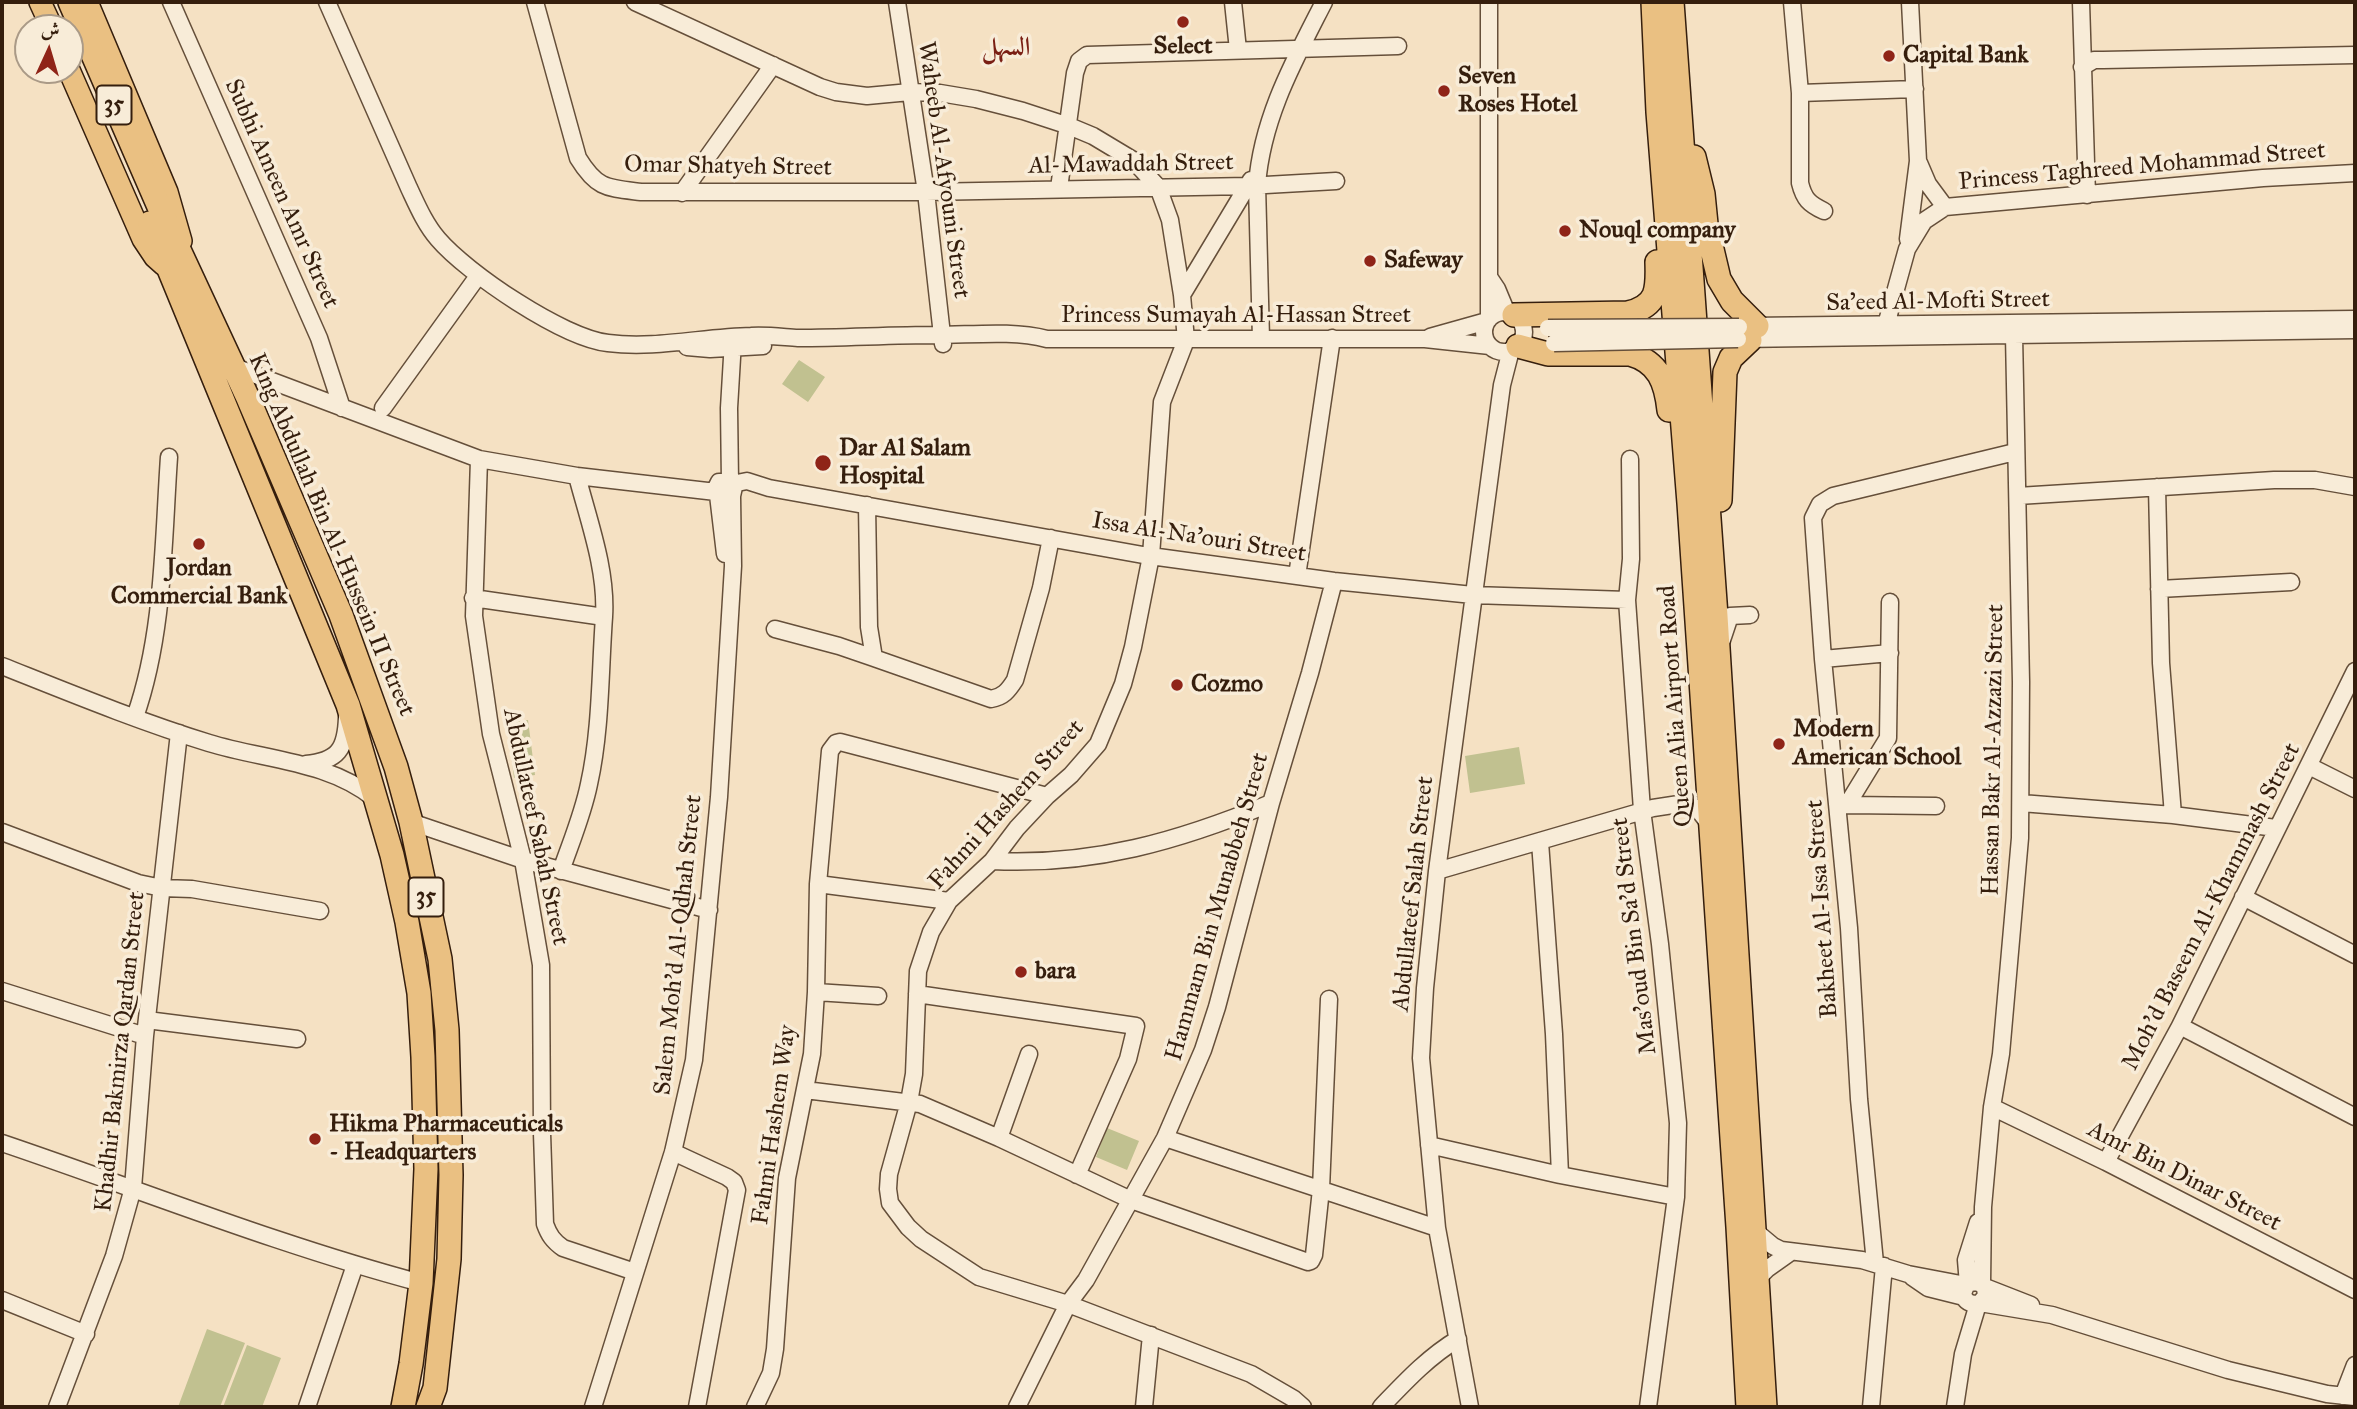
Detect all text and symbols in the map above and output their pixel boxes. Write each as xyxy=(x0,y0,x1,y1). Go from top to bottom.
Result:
north arrow xyxy=(14,14,84,84)
marker: Select xyxy=(1175,14,1191,30)
text: ش xyxy=(40,17,61,42)
district label: السهل xyxy=(982,33,1030,65)
place label: Select xyxy=(1154,33,1212,61)
street label: Waheeb Al-Afyouni Street xyxy=(911,40,975,300)
place label: Capital Bank xyxy=(1903,42,2028,70)
marker: Capital Bank xyxy=(1881,48,1897,64)
place label: Seven Roses Hotel xyxy=(1458,63,1577,119)
street label: Subhi Ameen Amr Street xyxy=(217,75,345,313)
marker: Seven Roses Hotel xyxy=(1436,83,1452,99)
road number: 35 xyxy=(96,86,132,124)
street label: Princess Taghreed Mohammad Street xyxy=(1957,137,2327,197)
street label: Al-Mawaddah Street xyxy=(1028,149,1234,181)
street label: Omar Shatyeh Street xyxy=(624,151,832,183)
place label: Nouql company xyxy=(1579,217,1736,245)
marker: Nouql company xyxy=(1557,223,1573,239)
place label: Safeway xyxy=(1384,247,1463,275)
marker: Safeway xyxy=(1362,253,1378,269)
street label: Sa’eed Al-Mofti Street xyxy=(1826,286,2050,318)
street label: Princess Sumayah Al-Hassan Street xyxy=(1061,302,1411,330)
street label: King Abdullah Bin Al-Hussein II Street xyxy=(241,349,421,721)
place label: Dar Al Salam Hospital xyxy=(839,435,971,491)
marker: Dar Al Salam Hospital xyxy=(813,453,833,473)
street label: Issa Al-Na'ouri Street xyxy=(1090,507,1308,569)
marker: Jordan Commercial Bank xyxy=(191,536,207,552)
place label: Jordan Commercial Bank xyxy=(111,555,287,611)
street label: Queen Alia Airport Road xyxy=(1653,584,1699,828)
street label: Hassan Bakr Al-Azzazi Street xyxy=(1977,604,2011,896)
place label: Cozmo xyxy=(1191,671,1263,699)
marker: Cozmo xyxy=(1169,677,1185,693)
street label: Abdullateef Sabah Street xyxy=(496,706,574,948)
street label: Fahmi Hashem Street xyxy=(923,714,1091,896)
place label: Modern American School xyxy=(1793,716,1961,772)
marker: Modern American School xyxy=(1771,736,1787,752)
street label: Moh'd Baseem Al-Khammash Street xyxy=(2117,739,2307,1075)
street label: Hammam Bin Munabbeh Street xyxy=(1160,750,1276,1064)
street label: Abdullateef Salah Street xyxy=(1387,775,1441,1013)
street label: Salem Moh'd Al-Qdhah Street xyxy=(649,793,709,1097)
street label: Bakheet Al-Issa Street xyxy=(1801,799,1845,1019)
street label: Mas'oud Bin Sa'd Street xyxy=(1606,816,1664,1056)
road number: 35 xyxy=(408,877,444,916)
street label: Khadhir Bakmirza Qardan Street xyxy=(90,890,152,1214)
place label: bara xyxy=(1035,958,1076,986)
marker: bara xyxy=(1013,964,1029,980)
street label: Fahmi Hashem Way xyxy=(747,1023,803,1227)
place label: Hikma Pharmaceuticals - Headquarters xyxy=(329,1111,563,1167)
street label: Amr Bin Dinar Street xyxy=(2082,1116,2286,1238)
marker: Hikma Pharmaceuticals - Headquarters xyxy=(307,1131,323,1147)

